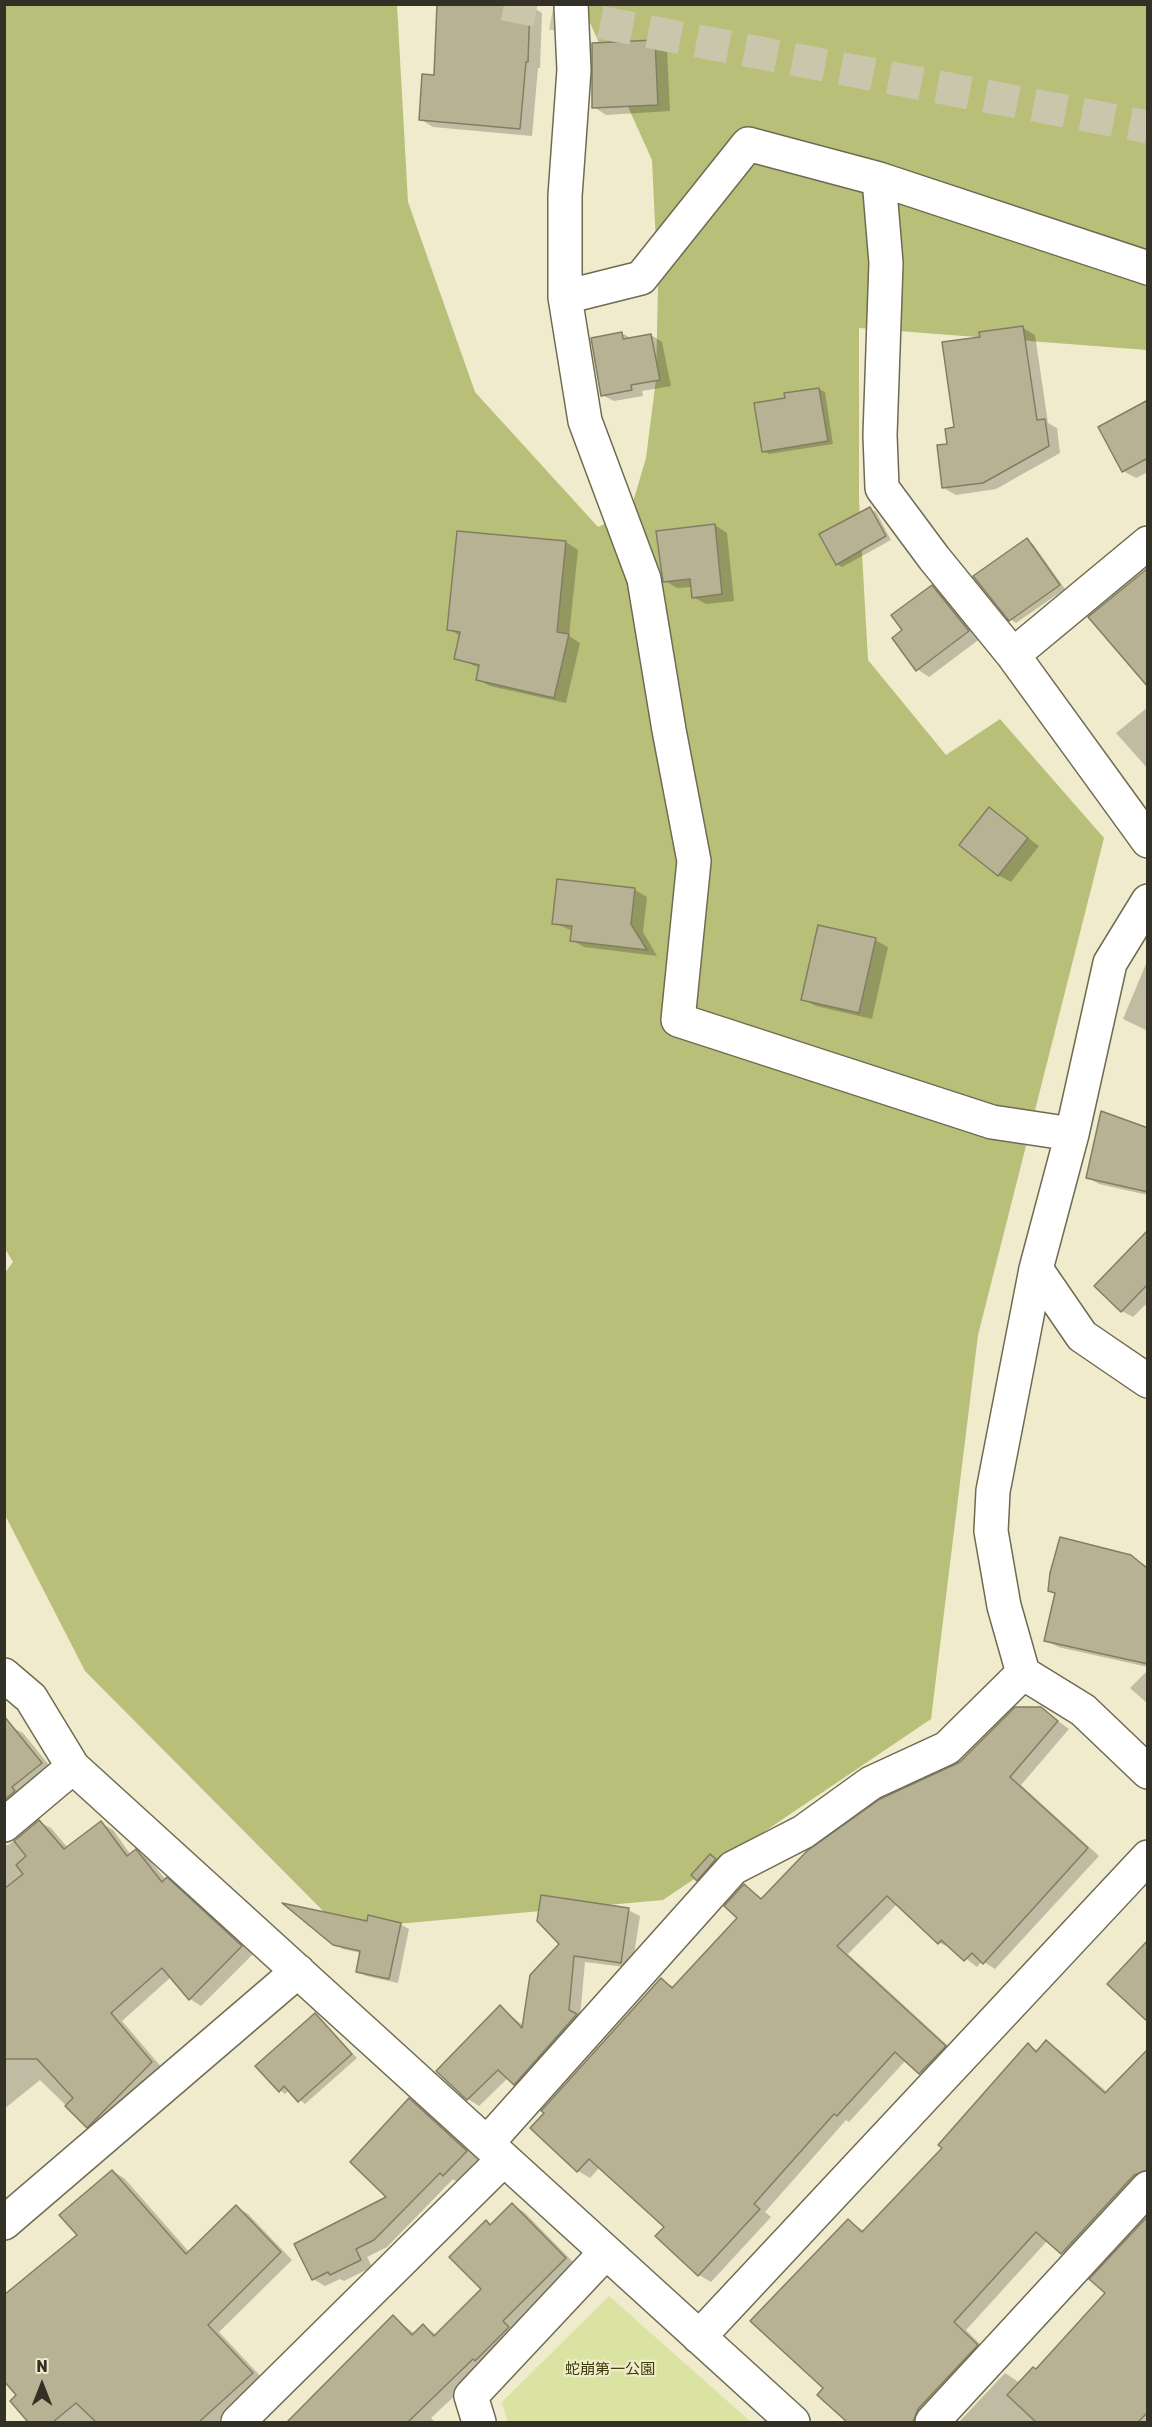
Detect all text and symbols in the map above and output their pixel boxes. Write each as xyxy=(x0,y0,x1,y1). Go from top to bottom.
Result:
north arrow xyxy=(12,2355,72,2415)
text: N xyxy=(36,2357,48,2376)
park label: 蛇崩第一公園 xyxy=(565,2361,655,2379)

